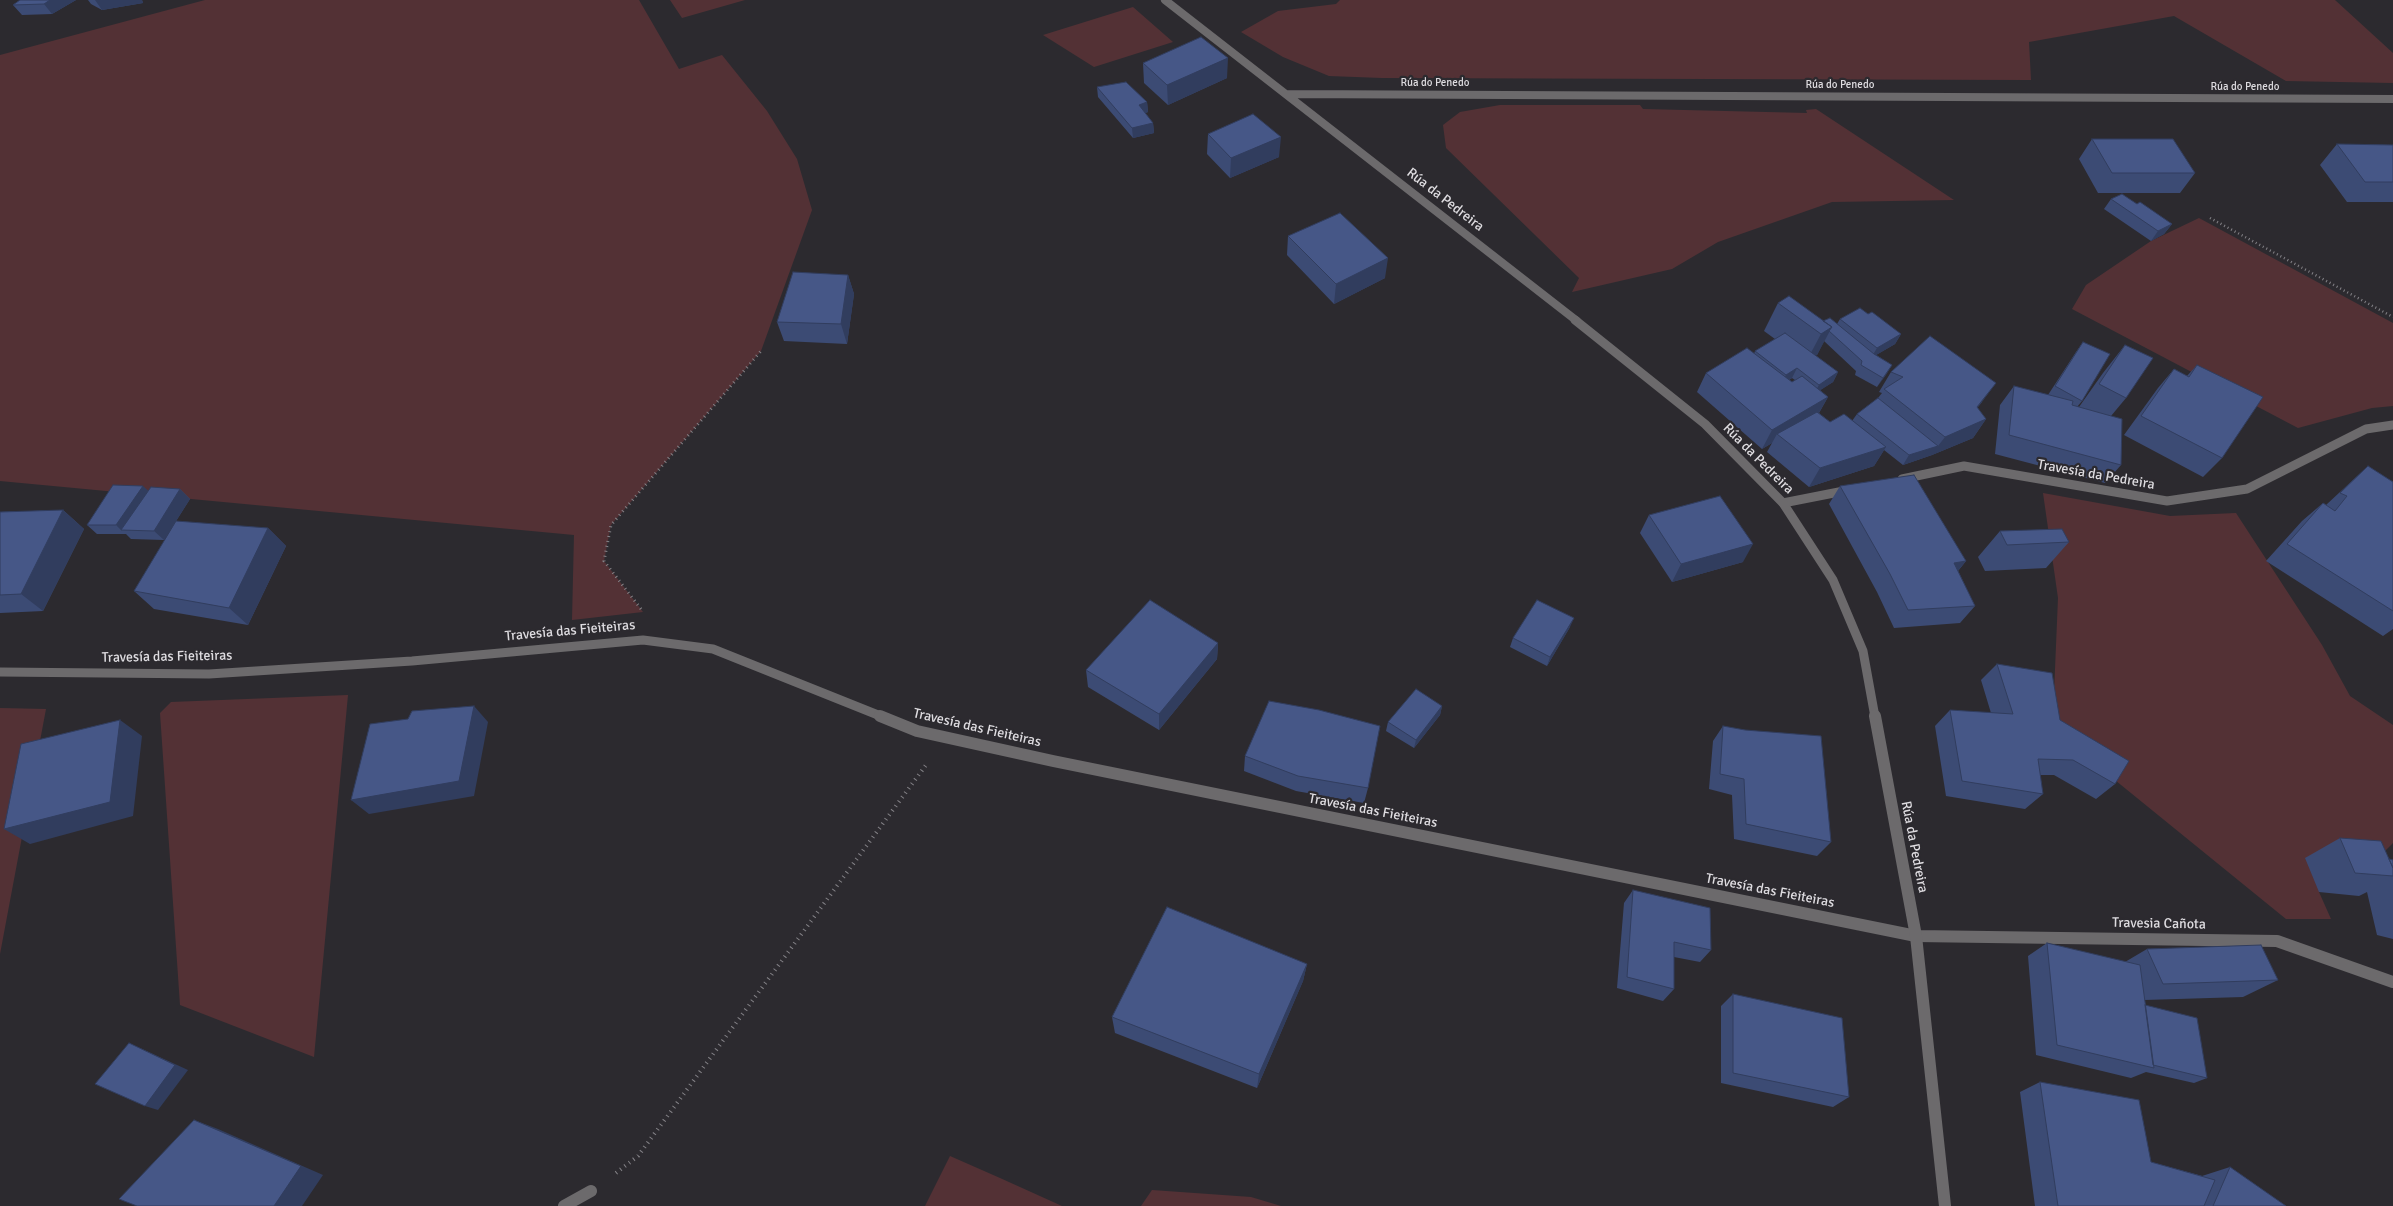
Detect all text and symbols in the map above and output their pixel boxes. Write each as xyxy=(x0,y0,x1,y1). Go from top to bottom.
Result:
street label: Rúa do Penedo xyxy=(1401,76,1469,90)
street label: Rúa do Penedo xyxy=(1806,78,1874,92)
street label: Rúa do Penedo xyxy=(2211,80,2279,94)
street label: Rúa da Pedreira xyxy=(1403,165,1487,235)
street label: Rúa da Pedreira xyxy=(1719,420,1797,498)
street label: Travesía da Pedreira xyxy=(2036,456,2156,494)
street label: Travesía das Fieiteiras xyxy=(504,617,636,645)
street label: Travesía das Fieiteiras xyxy=(101,647,233,667)
street label: Travesía das Fieiteiras xyxy=(911,705,1043,751)
street label: Travesía das Fieiteiras xyxy=(1307,790,1439,832)
street label: Rúa da Pedreira xyxy=(1897,800,1931,894)
street label: Travesía das Fieiteiras xyxy=(1704,870,1836,912)
street label: Travesia Cañota xyxy=(2112,915,2206,933)

